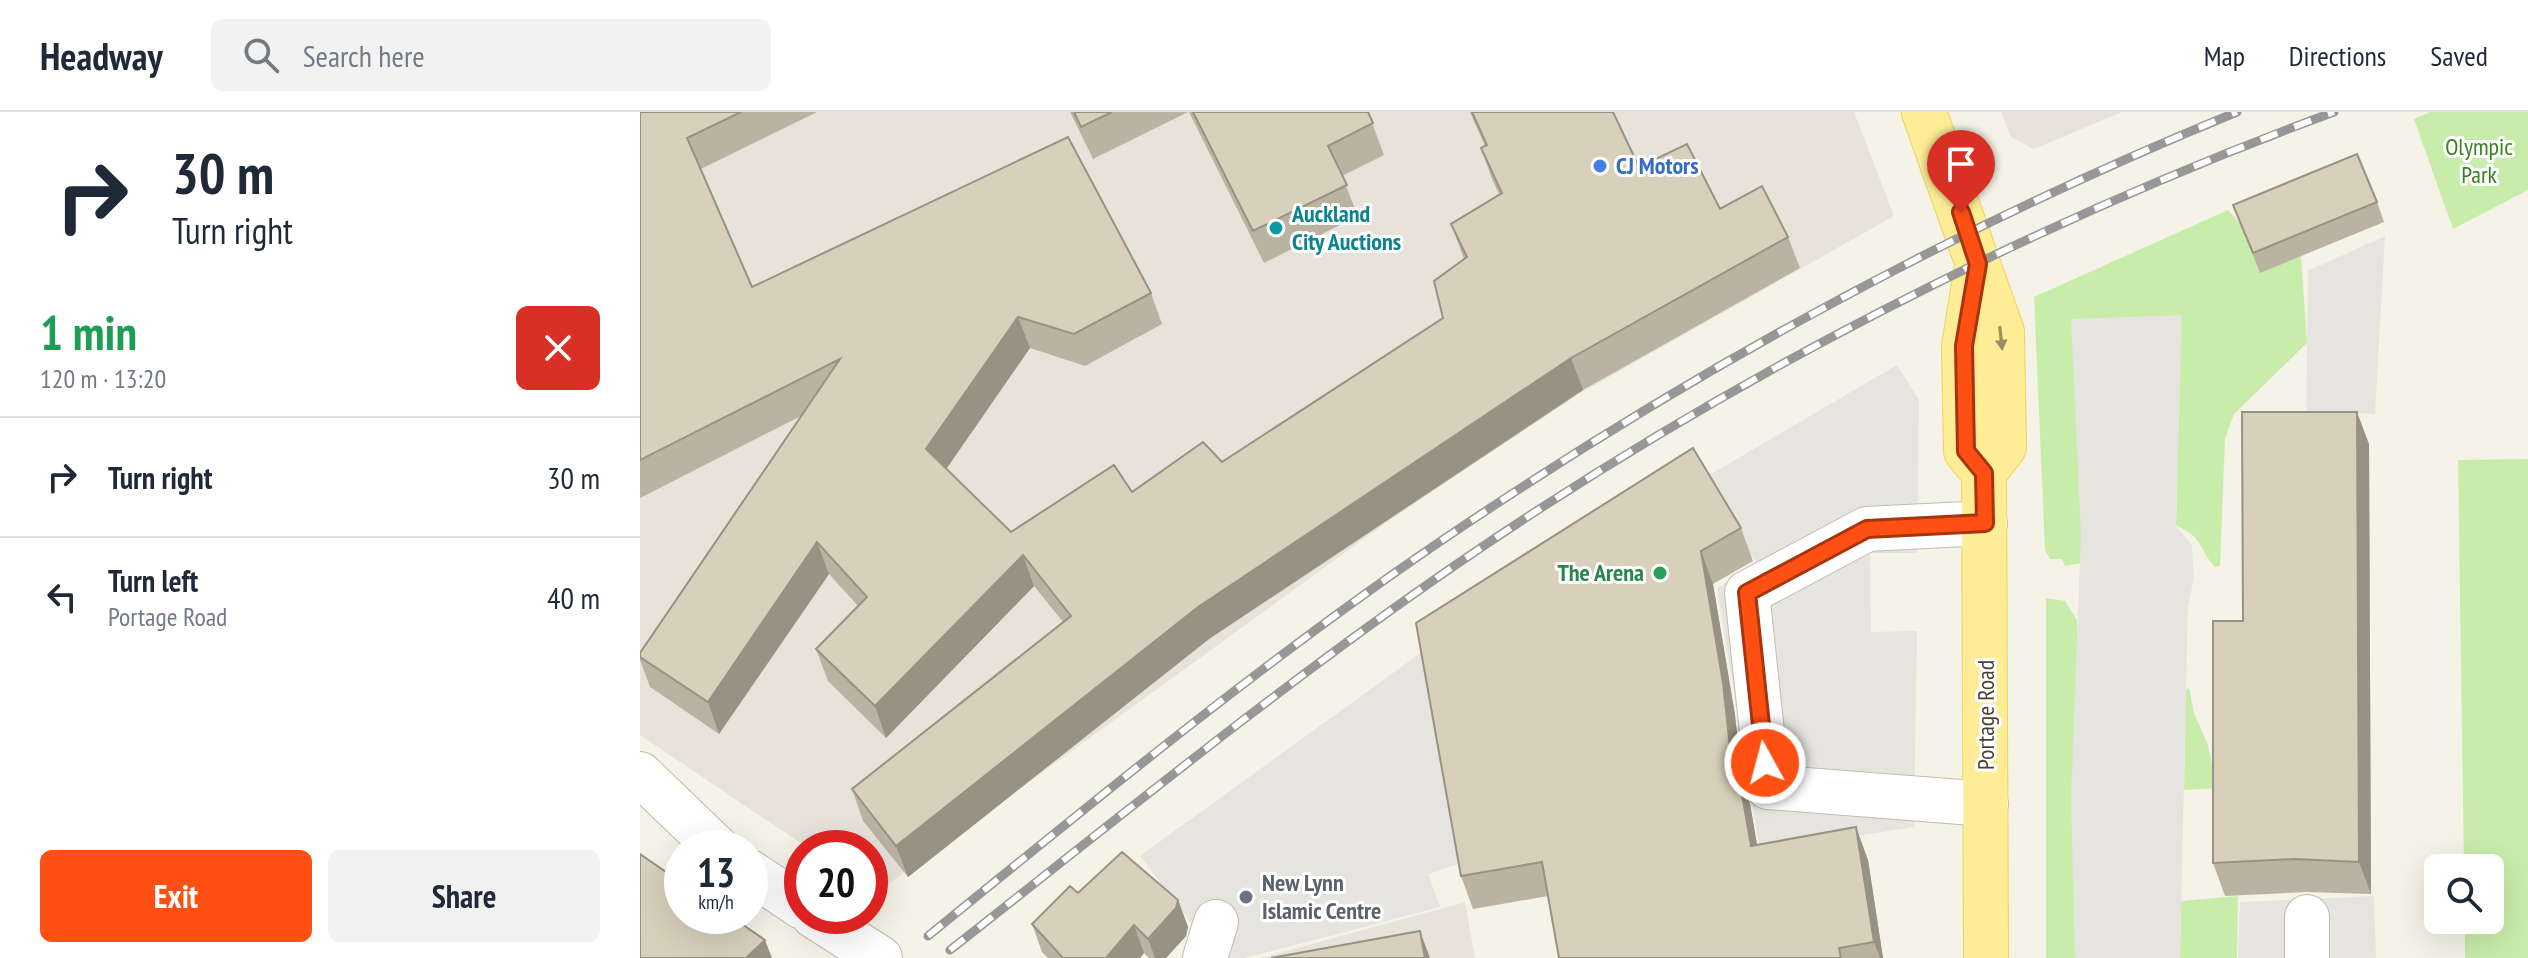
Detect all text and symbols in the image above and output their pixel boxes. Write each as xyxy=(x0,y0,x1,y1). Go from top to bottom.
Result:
search box xyxy=(211,19,771,91)
text: Headway xyxy=(40,31,163,80)
icon: search xyxy=(239,33,283,77)
text: Search here xyxy=(303,36,425,75)
text: Map xyxy=(2204,37,2245,74)
text: Directions xyxy=(2289,37,2386,74)
text: Saved xyxy=(2430,37,2488,74)
pin xyxy=(1927,130,1995,212)
park label: Olympic Park xyxy=(2445,131,2513,190)
text: 30 m xyxy=(172,137,274,209)
icon: arrive xyxy=(1939,142,1983,186)
icon: right xyxy=(40,144,144,248)
place label: CJ Motors xyxy=(1616,150,1699,181)
marker: CJ Motors xyxy=(1591,157,1609,175)
place label: Auckland City Auctions xyxy=(1291,198,1401,257)
text: Turn right xyxy=(172,207,293,254)
marker: Auckland City Auctions xyxy=(1267,219,1285,237)
text: 1 min xyxy=(40,301,137,363)
button: close xyxy=(516,306,600,390)
one-way arrow xyxy=(1995,326,2008,351)
text: 120 m · 13:20 xyxy=(40,362,166,395)
icon: right xyxy=(40,455,84,499)
text: Turn right xyxy=(108,458,212,497)
text: 30 m xyxy=(547,458,600,497)
place label: The Arena xyxy=(1557,557,1644,588)
text: Turn left xyxy=(108,561,198,600)
marker: The Arena xyxy=(1651,564,1669,582)
icon: left xyxy=(40,575,84,619)
text: 40 m xyxy=(547,578,600,617)
text: Portage Road xyxy=(108,600,227,633)
street label: Portage Road xyxy=(1970,660,2001,770)
position arrow xyxy=(1723,721,1807,805)
speed limit sign: 20 xyxy=(784,830,888,934)
text: 13 xyxy=(697,846,735,898)
button: Exit xyxy=(40,850,312,942)
button: Share xyxy=(328,850,600,942)
map controls xyxy=(2424,854,2504,934)
button: search xyxy=(2424,854,2504,934)
place label: New Lynn Islamic Centre xyxy=(1262,867,1381,926)
marker: New Lynn Islamic Centre xyxy=(1237,888,1255,906)
text: km/h xyxy=(698,889,734,915)

